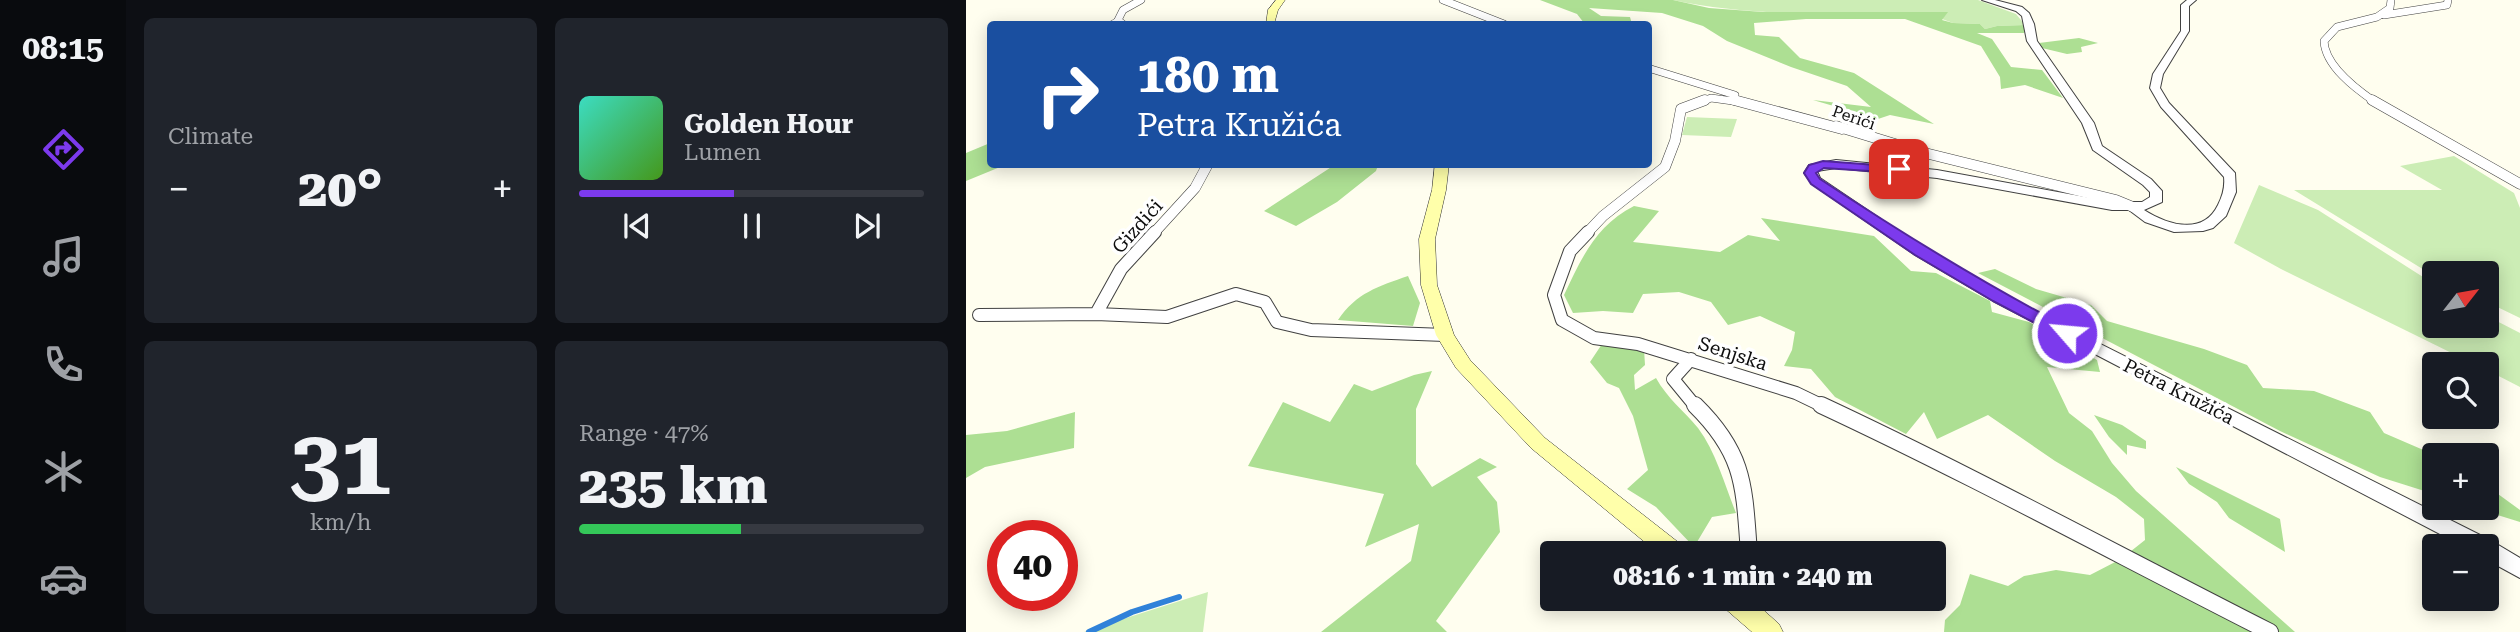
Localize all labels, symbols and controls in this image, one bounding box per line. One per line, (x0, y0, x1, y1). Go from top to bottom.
text: 08:15 (22, 29, 104, 67)
text: 180 m (1137, 47, 1279, 104)
icon: right (1022, 49, 1113, 140)
street label: Perići (1830, 101, 1878, 134)
text: Petra Kružića (1137, 106, 1342, 144)
text: Golden Hour (684, 109, 853, 139)
text: Climate (168, 123, 253, 150)
icon: directions (39, 125, 88, 174)
text: Lumen (684, 139, 761, 166)
pin (1869, 139, 1929, 199)
icon: arrive (1880, 150, 1918, 188)
text: 20° (298, 158, 383, 219)
text: − (168, 167, 189, 211)
text: + (492, 167, 513, 211)
street label: Gizdići (1107, 195, 1168, 258)
icon: previous (618, 207, 656, 245)
icon: pause (733, 207, 771, 245)
icon: next (848, 207, 886, 245)
icon: music (39, 232, 88, 281)
north arrow (2422, 261, 2499, 338)
map controls (2422, 261, 2499, 611)
position arrow (2030, 296, 2104, 370)
street label: Senjska (1695, 332, 1771, 376)
icon: phone (39, 340, 88, 389)
button: search (2422, 352, 2499, 429)
street label: Petra Kružića (2119, 354, 2239, 430)
text: 31 (290, 410, 391, 516)
text: Range · 47% (579, 420, 708, 447)
button: + (2422, 443, 2499, 520)
icon: climate (39, 447, 88, 496)
text: 235 km (579, 455, 767, 516)
text: km/h (310, 509, 371, 536)
speed limit sign: 40 (987, 520, 1078, 611)
button: − (2422, 534, 2499, 611)
icon: car (39, 554, 88, 603)
text: 08:16 · 1 min · 240 m (1613, 561, 1873, 591)

